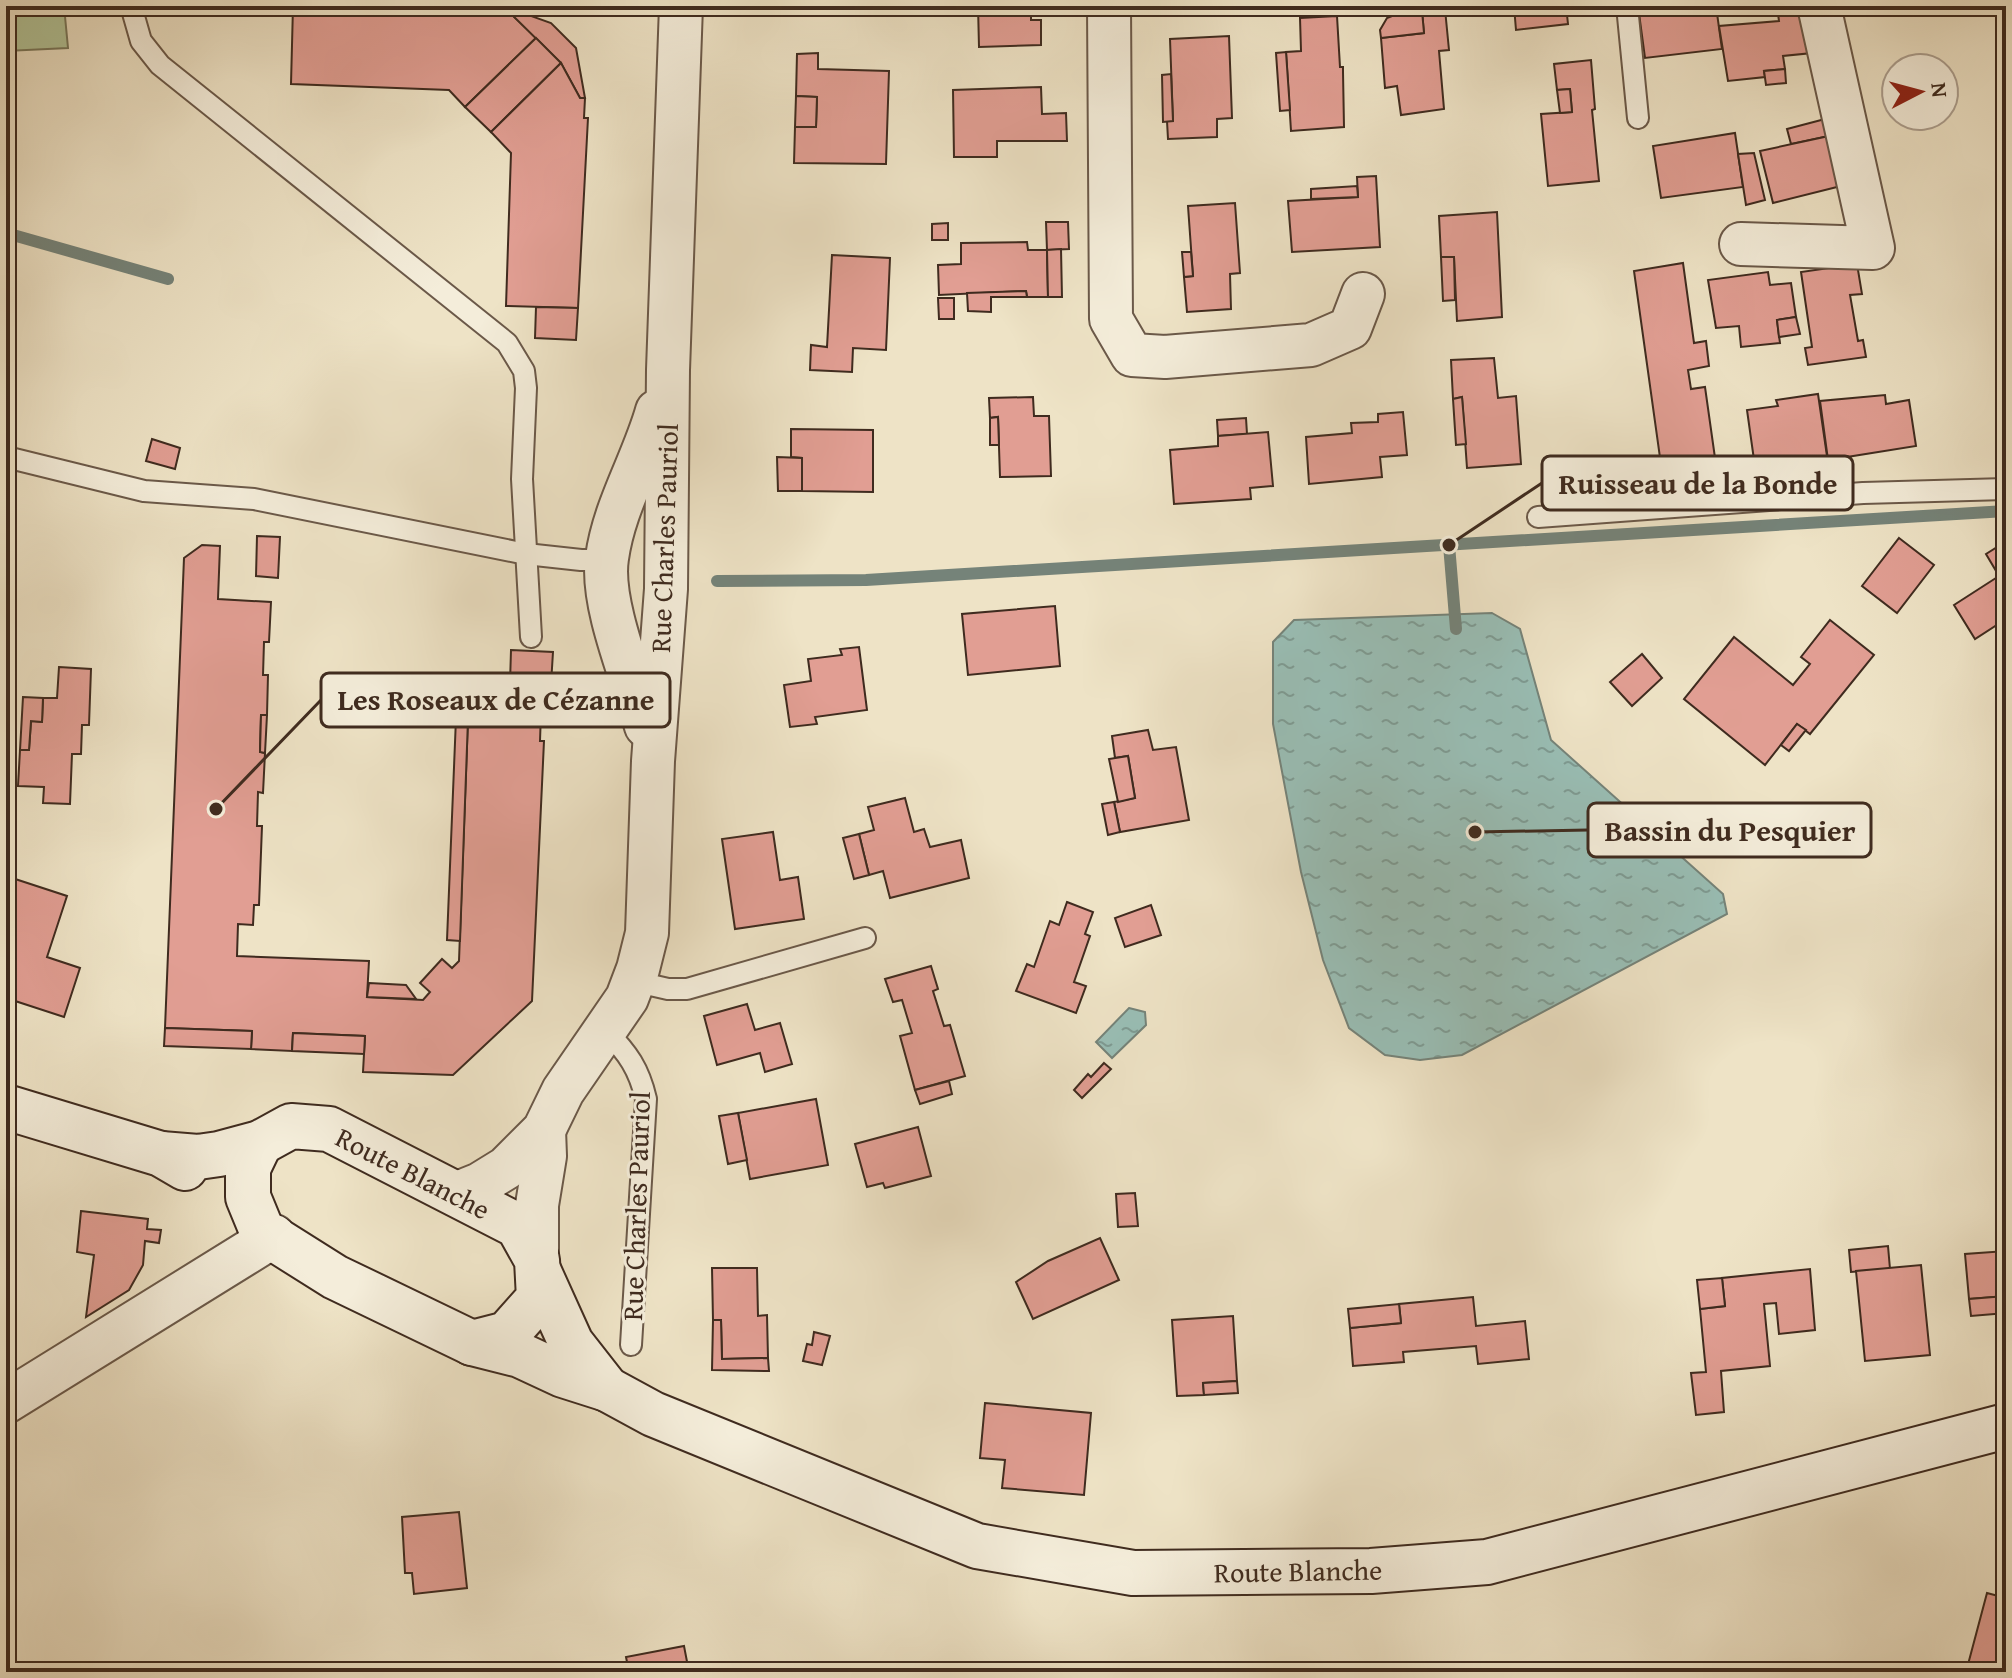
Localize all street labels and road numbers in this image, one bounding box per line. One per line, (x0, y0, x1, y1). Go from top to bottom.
street label: Rue Charles Pauriol (639, 422, 688, 653)
street label: Rue Charles Pauriol (611, 1090, 660, 1321)
street label: Route Blanche (329, 1116, 498, 1229)
street label: Route Blanche (1213, 1549, 1382, 1592)

